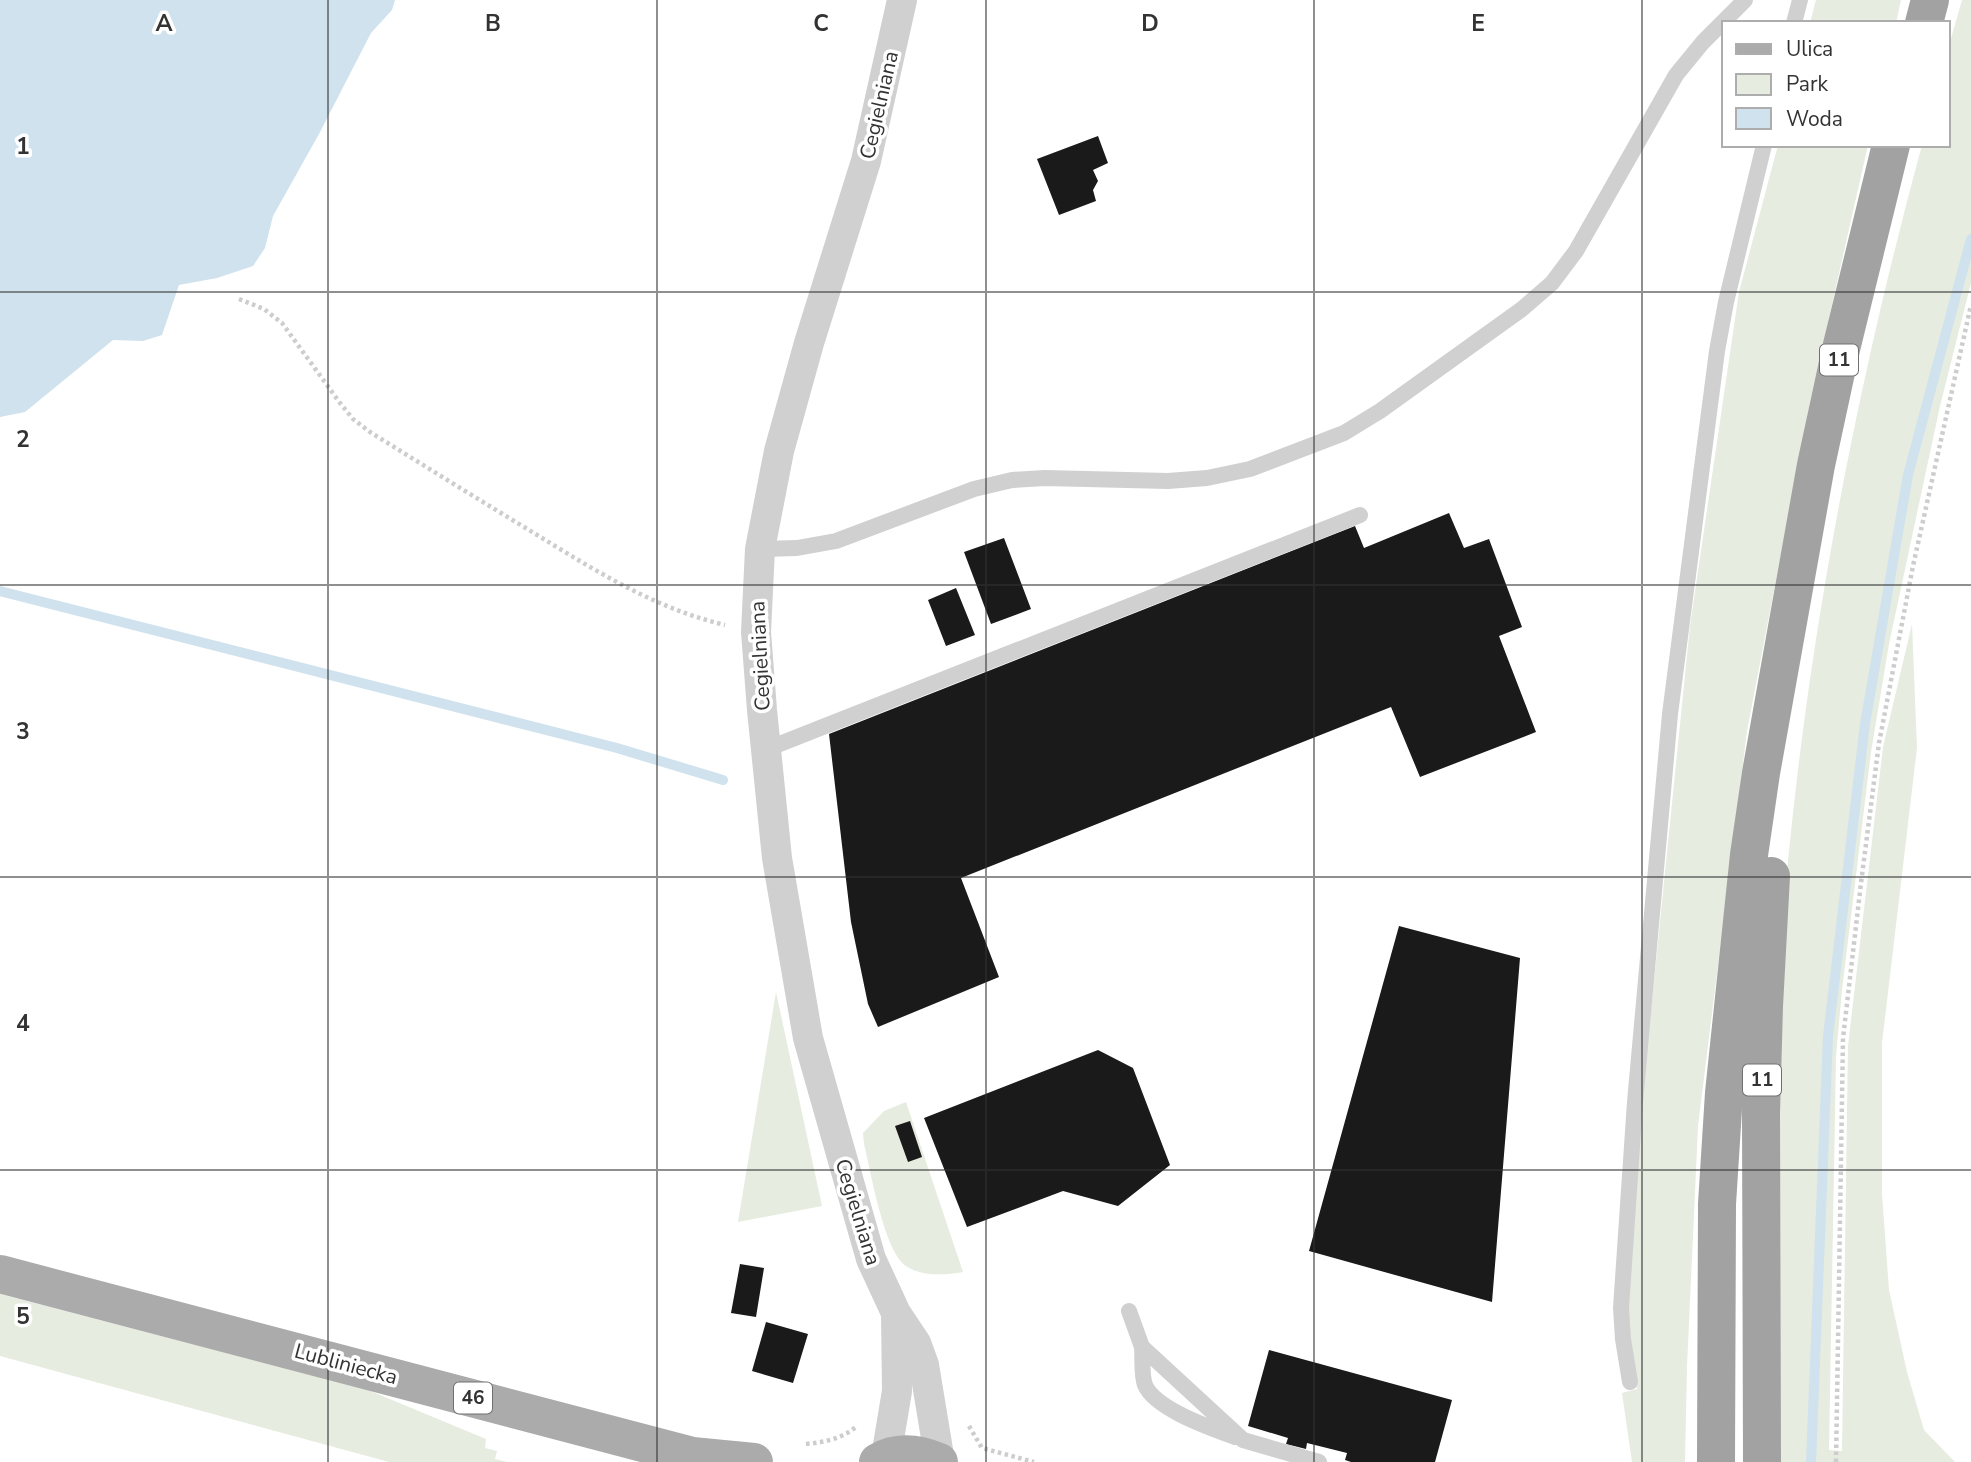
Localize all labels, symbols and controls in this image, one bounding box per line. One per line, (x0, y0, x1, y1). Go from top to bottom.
text: A (155, 8, 173, 39)
text: B (485, 8, 501, 39)
text: C (813, 8, 829, 39)
text: D (1141, 8, 1159, 39)
text: E (1471, 8, 1485, 39)
legend (1722, 21, 1950, 147)
text: Ulica (1786, 35, 1833, 63)
street label: Cegielniana (853, 48, 905, 162)
text: Park (1786, 70, 1828, 98)
text: Woda (1786, 105, 1843, 133)
text: 1 (16, 131, 30, 162)
road number: 11 (1820, 344, 1858, 376)
text: 2 (16, 424, 30, 455)
street label: Cegielniana (743, 600, 777, 712)
text: 3 (16, 716, 30, 747)
text: 4 (16, 1008, 30, 1039)
road number: 11 (1743, 1064, 1781, 1096)
street label: Cegielniana (829, 1155, 887, 1269)
text: 5 (16, 1301, 30, 1332)
street label: Lubliniecka (291, 1337, 401, 1391)
road number: 46 (454, 1382, 492, 1414)

